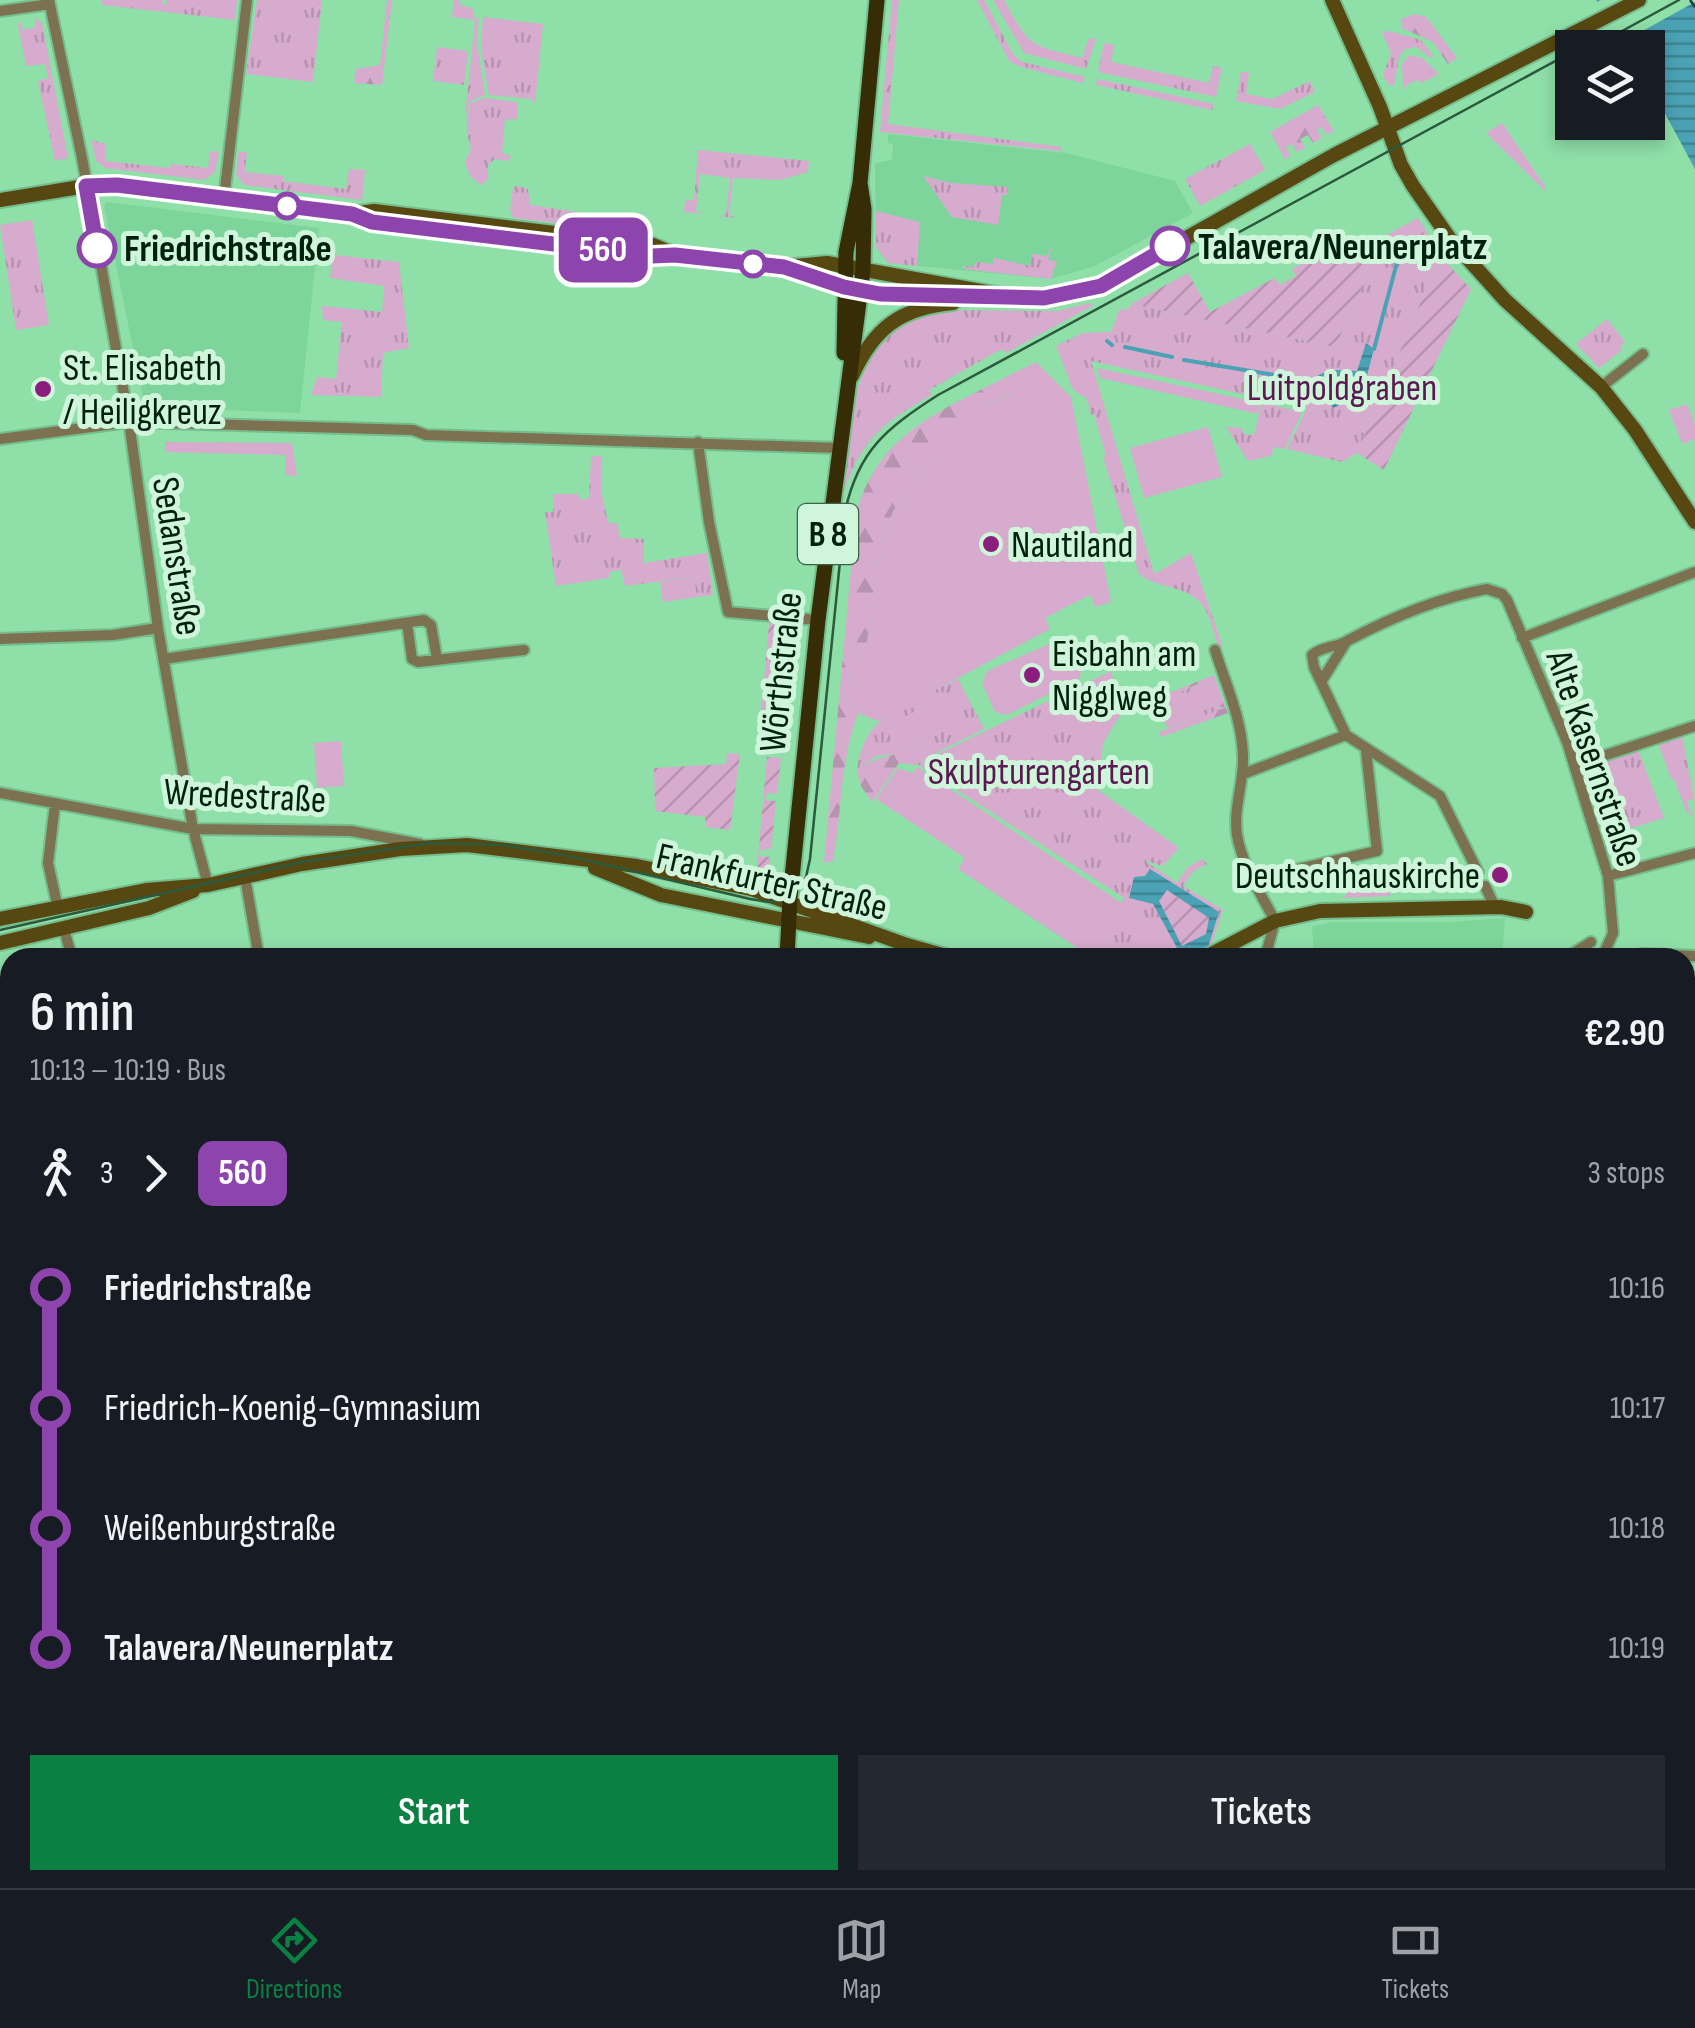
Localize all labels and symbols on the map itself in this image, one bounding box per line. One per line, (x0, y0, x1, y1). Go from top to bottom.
unlabelled marker (274, 193, 300, 219)
line badge: 560 (546, 218, 660, 282)
place label: Talavera/Neunerplatz (1198, 225, 1487, 270)
place label: Friedrichstraße (124, 227, 332, 272)
marker: Talavera/Neunerplatz (1151, 227, 1189, 265)
marker: Friedrichstraße (78, 229, 116, 267)
unlabelled marker (740, 251, 766, 277)
place label: St. Elisabeth / Heiligkreuz (63, 346, 222, 435)
park label: Luitpoldgraben (1247, 366, 1437, 411)
marker: St. Elisabeth / Heiligkreuz (32, 378, 54, 400)
street label: Sedanstraße (142, 474, 211, 639)
road number: B 8 (798, 504, 858, 564)
place label: Nautiland (1011, 523, 1133, 568)
marker: Nautiland (980, 533, 1002, 555)
street label: Wörthstraße (751, 590, 812, 754)
place label: Eisbahn am Nigglweg (1052, 632, 1196, 721)
street label: Alte Kasernstraße (1535, 644, 1652, 872)
marker: Eisbahn am Nigglweg (1021, 664, 1043, 686)
park label: Skulpturengarten (928, 750, 1150, 795)
street label: Wredestraße (163, 770, 327, 823)
street label: Frankfurter Straße (652, 834, 892, 931)
place label: Deutschhauskirche (1235, 854, 1480, 899)
marker: Deutschhauskirche (1489, 864, 1511, 886)

